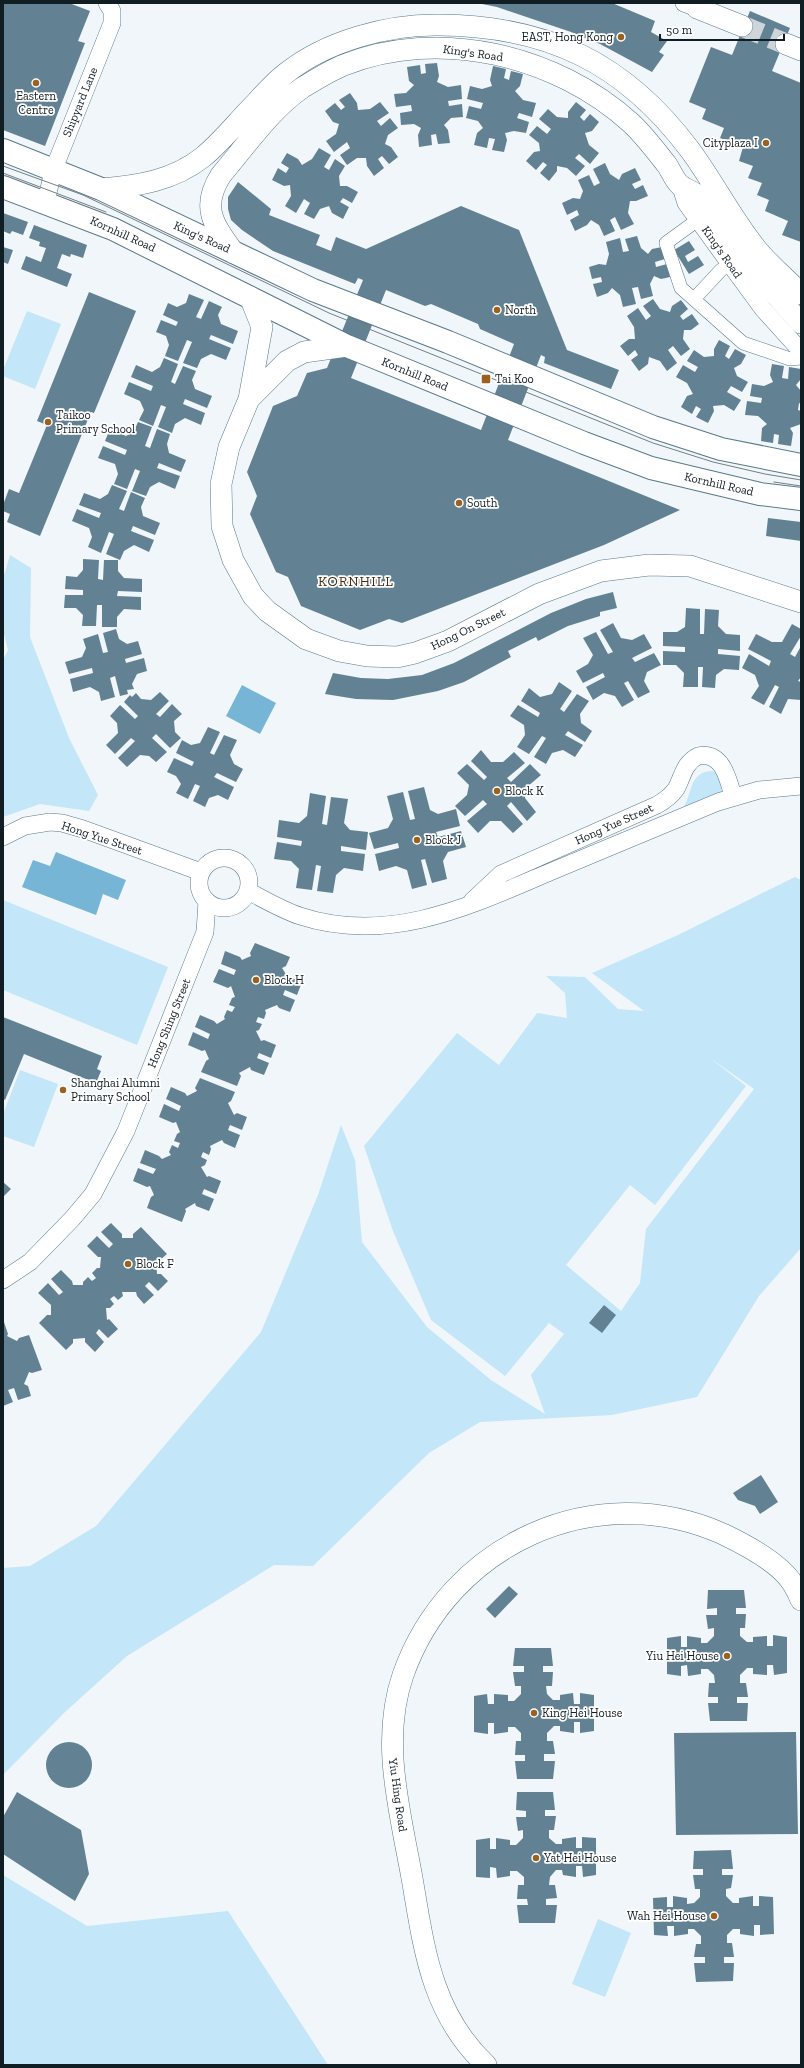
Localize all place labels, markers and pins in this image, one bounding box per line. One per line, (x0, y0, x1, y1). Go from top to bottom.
place label: EAST, Hong Kong (522, 30, 613, 44)
marker: EAST, Hong Kong (616, 32, 626, 42)
marker: Eastern Centre (31, 78, 41, 88)
place label: Eastern Centre (16, 89, 56, 117)
place label: Cityplaza I (703, 136, 758, 150)
marker: Cityplaza I (761, 138, 771, 148)
place label: North (505, 303, 536, 317)
marker: North (492, 305, 502, 315)
place label: Tai Koo (495, 372, 534, 386)
marker: Tai Koo (480, 373, 492, 385)
place label: Taikoo Primary School (56, 408, 135, 436)
marker: Taikoo Primary School (43, 417, 53, 427)
place label: South (467, 496, 498, 510)
marker: South (454, 498, 464, 508)
place label: Block K (505, 784, 544, 798)
marker: Block K (492, 786, 502, 796)
place label: Block J (425, 833, 462, 847)
marker: Block J (412, 835, 422, 845)
place label: Block H (264, 973, 304, 987)
marker: Block H (251, 975, 261, 985)
place label: Shanghai Alumni Primary School (71, 1076, 161, 1104)
marker: Shanghai Alumni Primary School (58, 1085, 68, 1095)
place label: Block F (136, 1257, 174, 1271)
marker: Block F (123, 1259, 133, 1269)
place label: Yiu Hei House (645, 1649, 719, 1663)
marker: Yiu Hei House (722, 1651, 732, 1661)
place label: King Hei House (542, 1706, 623, 1720)
marker: King Hei House (529, 1708, 539, 1718)
place label: Yat Hei House (543, 1851, 617, 1865)
marker: Yat Hei House (531, 1853, 541, 1863)
place label: Wah Hei House (627, 1909, 706, 1923)
marker: Wah Hei House (709, 1911, 719, 1921)

